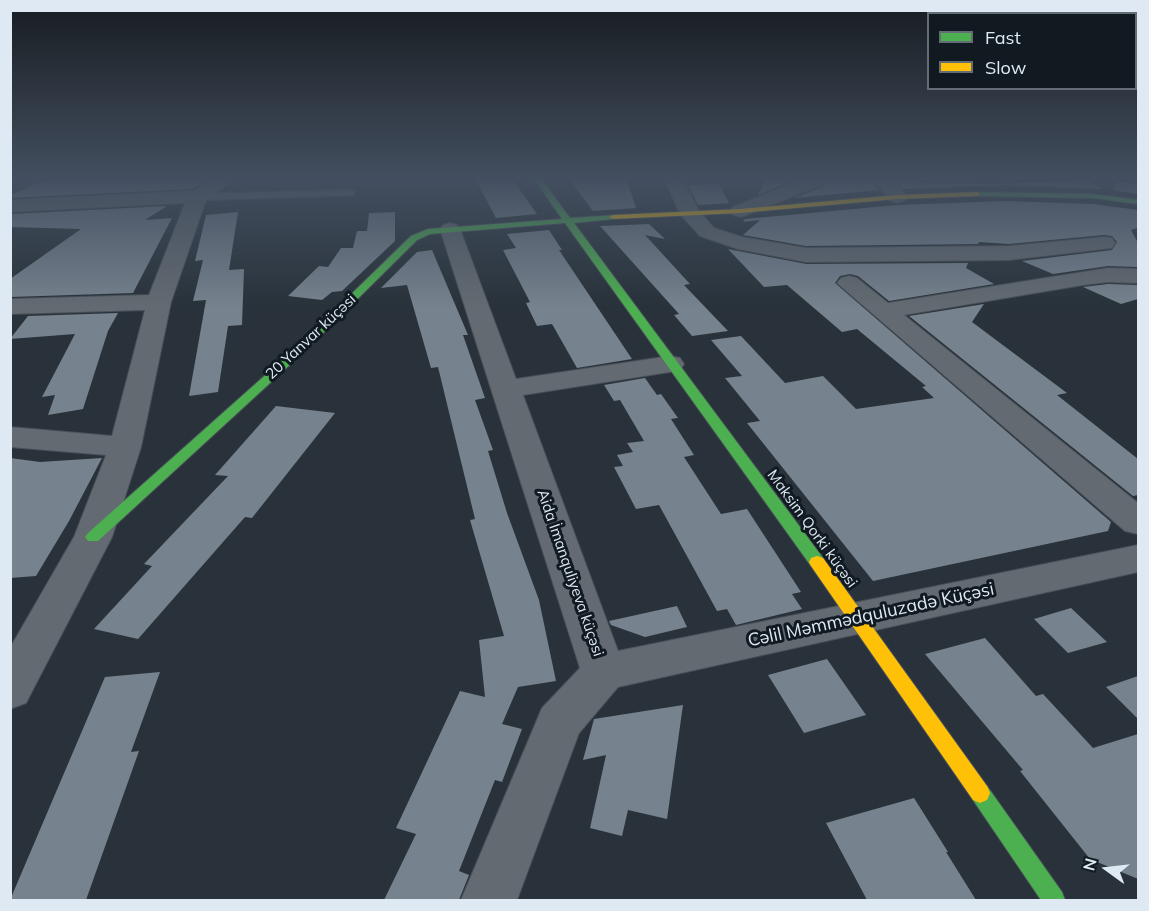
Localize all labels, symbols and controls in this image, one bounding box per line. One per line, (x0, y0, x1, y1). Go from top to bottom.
legend (927, 12, 1137, 90)
text: Fast (985, 26, 1021, 49)
text: Slow (985, 56, 1026, 79)
street label: 20 Yanvar küçəsi (262, 291, 360, 383)
street label: Maksim Qorki küçəsi (763, 467, 861, 591)
street label: Aida İmanquliyeva küçəsi (533, 487, 607, 659)
street label: Cəlil Məmmədquluzadə Küçəsi (746, 578, 996, 652)
north arrow (1077, 839, 1137, 899)
text: N (1078, 856, 1101, 873)

